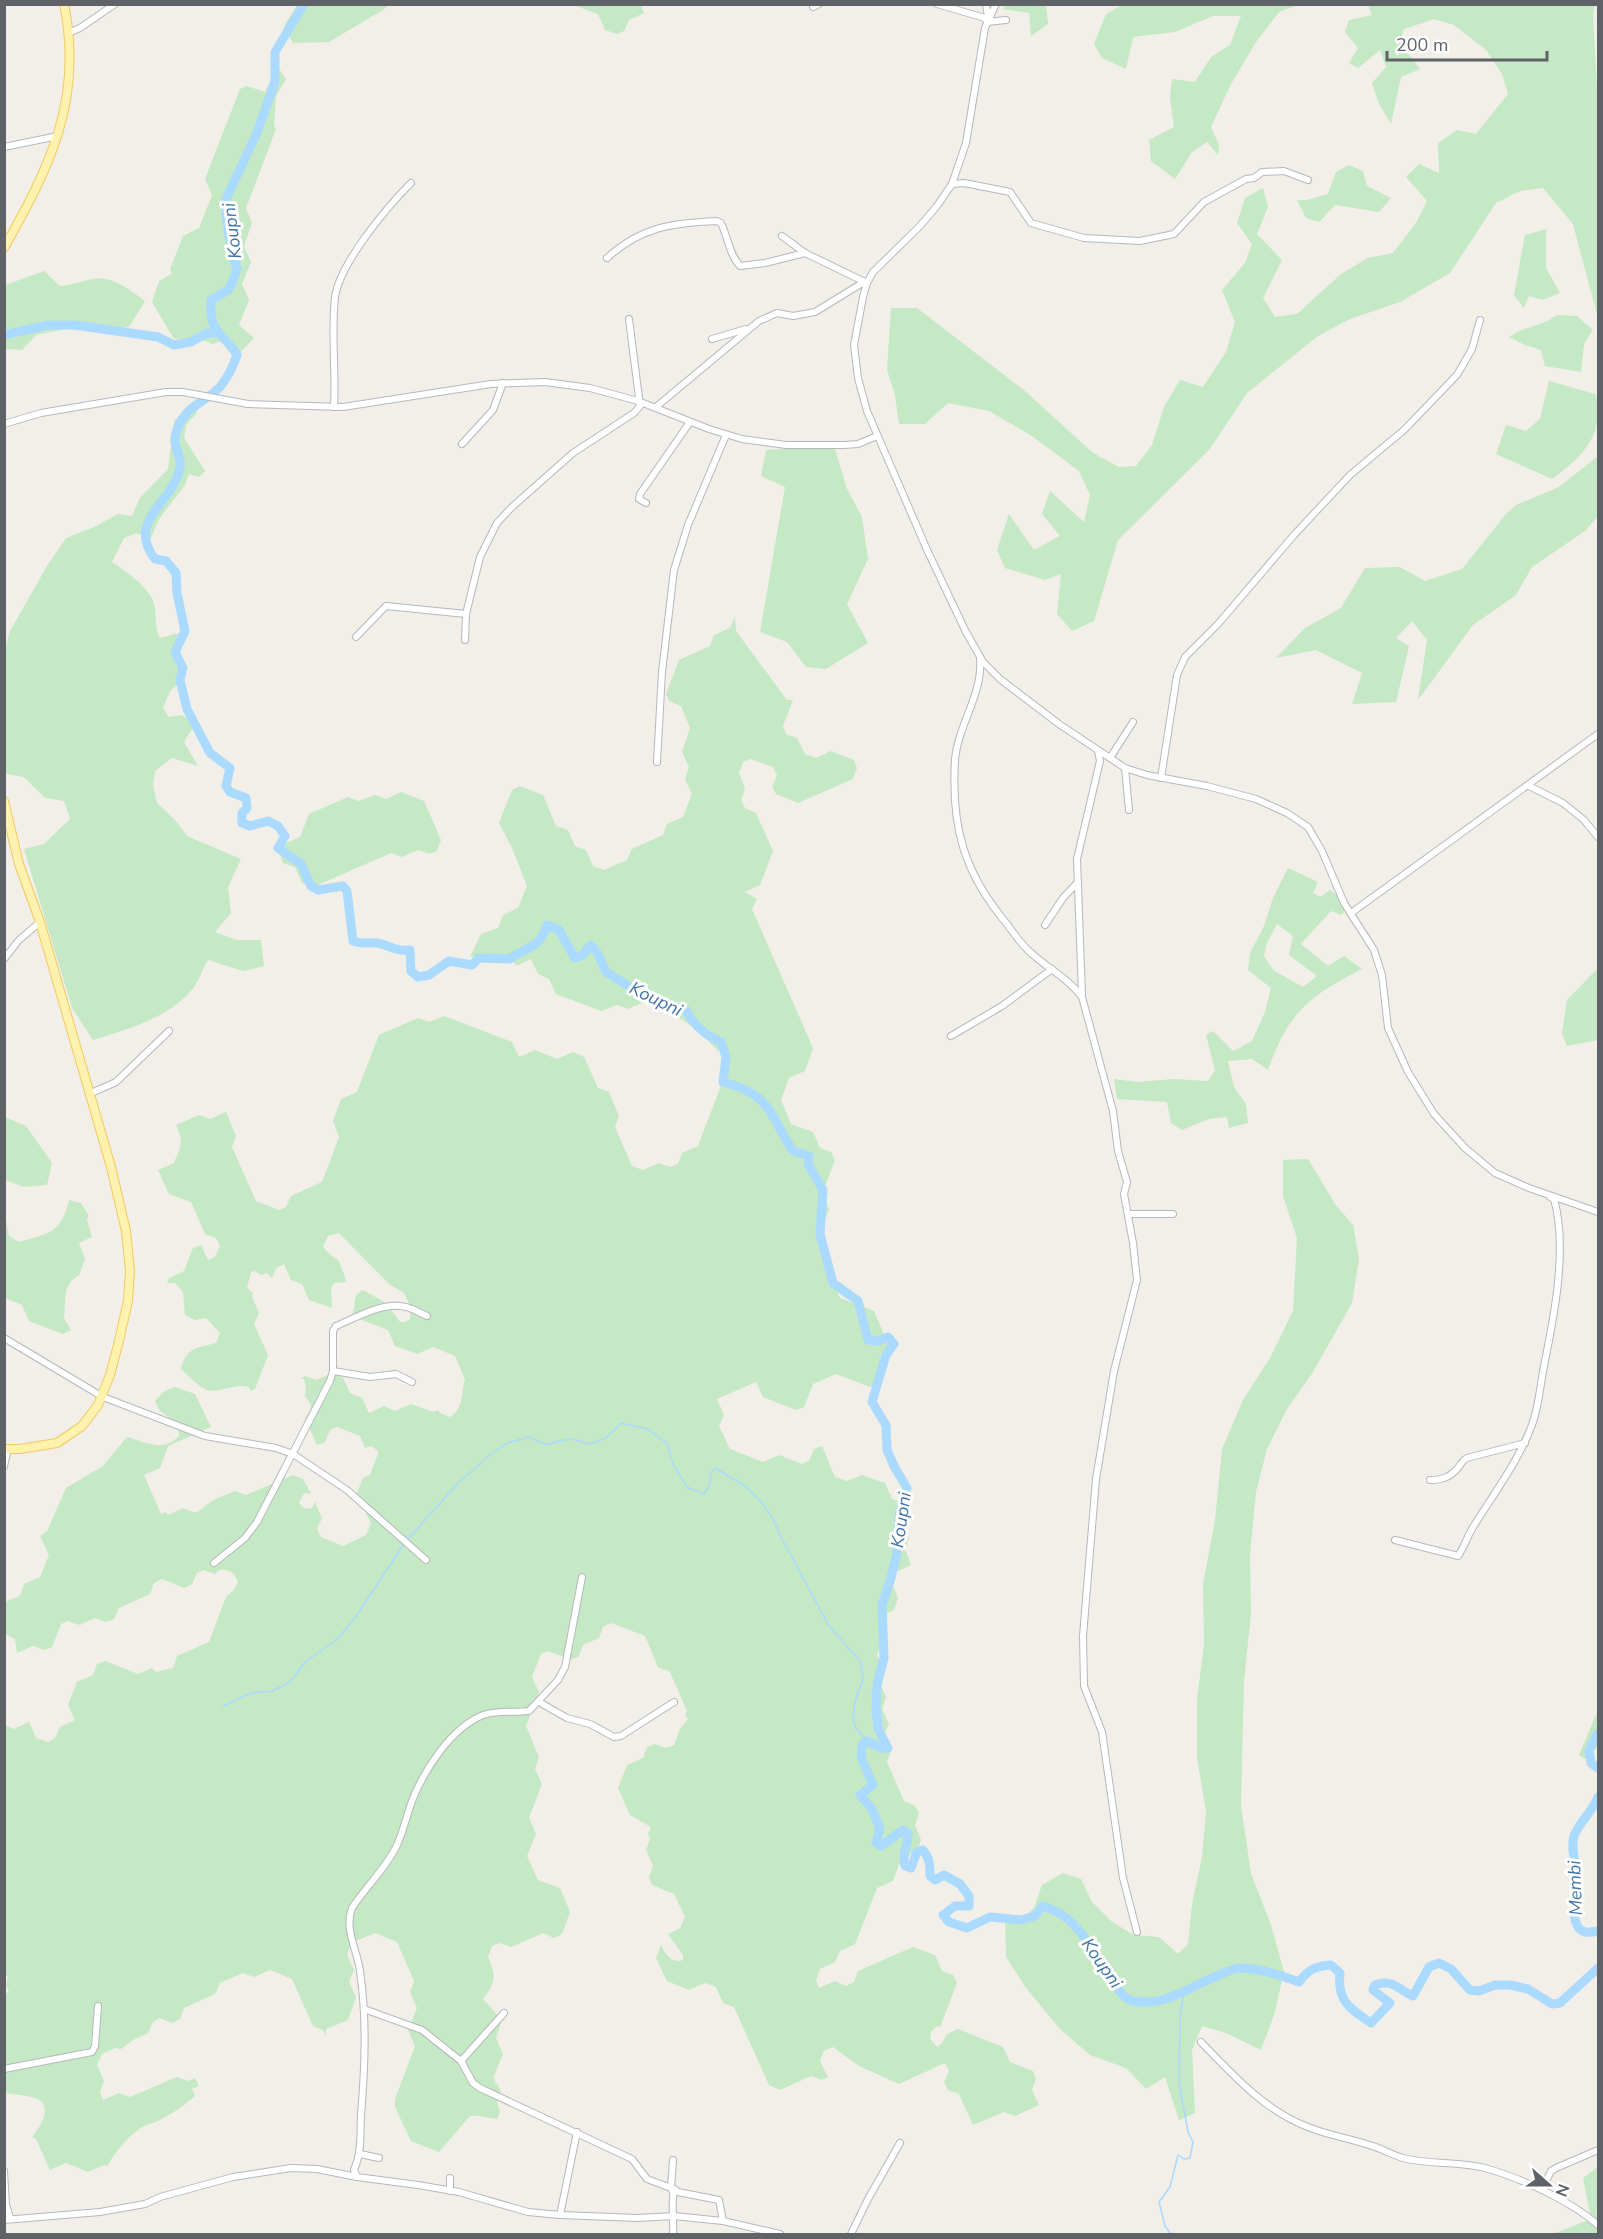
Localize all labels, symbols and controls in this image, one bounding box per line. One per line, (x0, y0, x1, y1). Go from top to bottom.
scale bar (1387, 24, 1548, 62)
text: 200 m (1396, 33, 1448, 57)
water label: Koupni (217, 201, 247, 260)
water label: Koupni (626, 976, 687, 1022)
water label: Koupni (885, 1490, 917, 1549)
water label: Membi (1562, 1859, 1588, 1916)
water label: Koupni (1076, 1933, 1128, 1994)
north arrow (1519, 2155, 1579, 2215)
text: N (1550, 2180, 1574, 2200)

